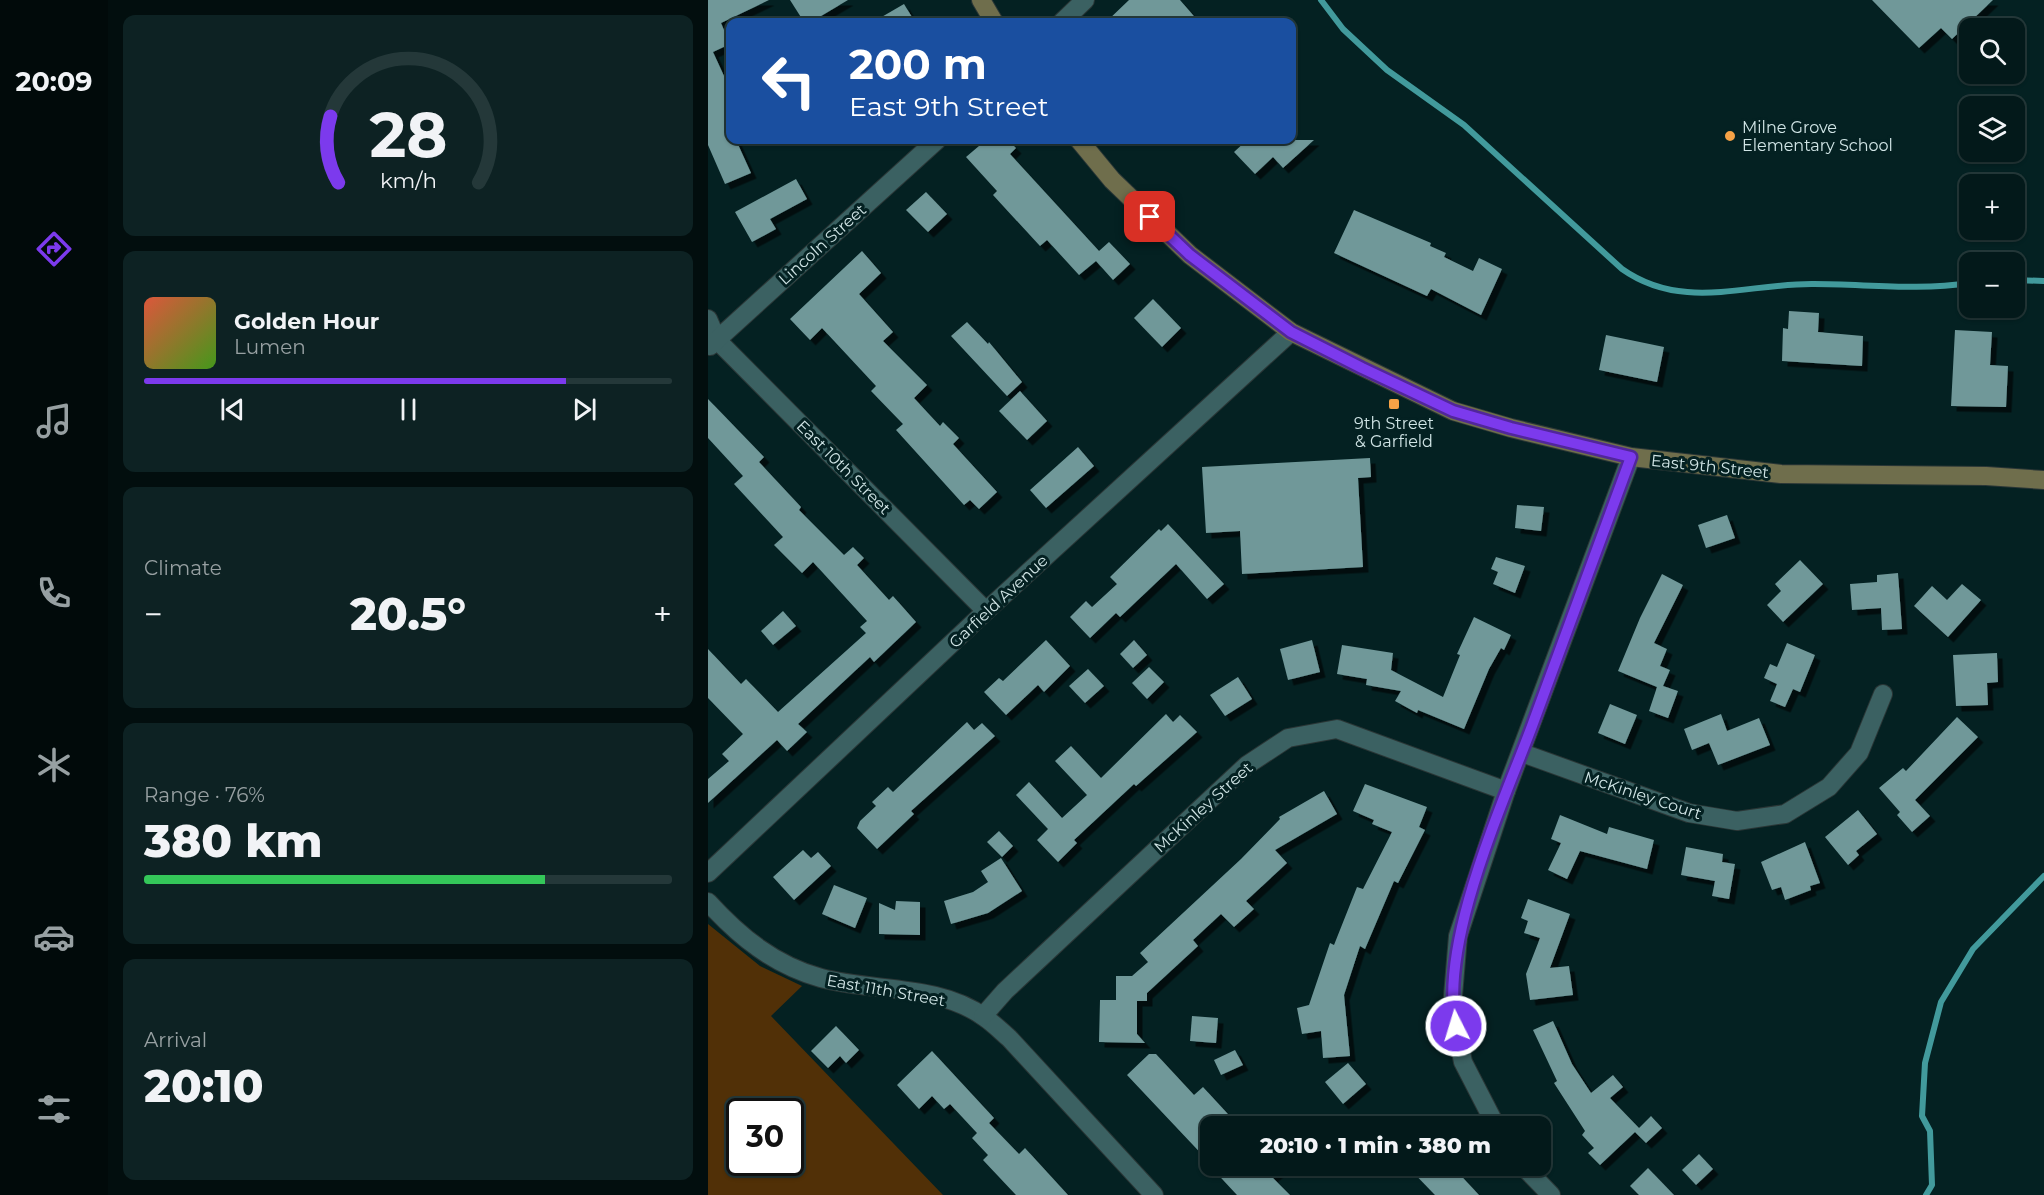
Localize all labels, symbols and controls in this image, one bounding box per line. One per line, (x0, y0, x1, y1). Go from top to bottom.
map controls (1959, 18, 2025, 318)
button: search (1959, 18, 2025, 84)
text: 200 m (849, 38, 987, 90)
icon: left (750, 42, 828, 120)
text: 20:09 (16, 65, 92, 98)
text: East 9th Street (849, 90, 1049, 123)
button: layers (1959, 96, 2025, 162)
text: 28 (369, 97, 447, 173)
place label: Milne Grove Elementary School (1742, 118, 1893, 155)
marker: Milne Grove Elementary School (1723, 129, 1737, 143)
text: km/h (379, 167, 437, 193)
button: + (1959, 174, 2025, 240)
pin (1124, 191, 1175, 242)
street label: Lincoln Street (775, 200, 870, 289)
icon: arrive (1133, 200, 1166, 233)
icon: directions (33, 228, 75, 270)
button: − (1959, 252, 2025, 318)
text: Golden Hour (234, 308, 379, 335)
text: Lumen (234, 335, 306, 359)
icon: previous (216, 393, 249, 426)
icon: pause (392, 393, 425, 426)
icon: next (568, 393, 601, 426)
marker: 9th Street & Garfield (1387, 397, 1401, 411)
icon: music (33, 400, 75, 442)
place label: 9th Street & Garfield (1354, 414, 1434, 451)
street label: East 10th Street (793, 416, 895, 519)
street label: East 9th Street (1650, 451, 1770, 482)
street label: Garfield Avenue (945, 551, 1051, 652)
text: Climate (144, 556, 222, 580)
icon: phone (33, 572, 75, 614)
text: 20.5° (350, 586, 466, 641)
text: − (144, 594, 163, 634)
text: + (653, 594, 672, 634)
icon: climate (33, 744, 75, 786)
street label: McKinley Street (1150, 758, 1257, 857)
street label: McKinley Court (1582, 768, 1704, 824)
text: Range · 76% (144, 783, 265, 807)
text: 380 km (144, 813, 323, 868)
icon: car (33, 916, 75, 958)
street label: East 11th Street (825, 971, 947, 1010)
position arrow (1424, 994, 1488, 1058)
text: Arrival (144, 1028, 207, 1052)
text: 20:10 (144, 1058, 264, 1113)
icon: filters (33, 1088, 75, 1130)
speed limit sign: 30 (726, 1098, 804, 1176)
text: 20:10 · 1 min · 380 m (1260, 1132, 1491, 1159)

